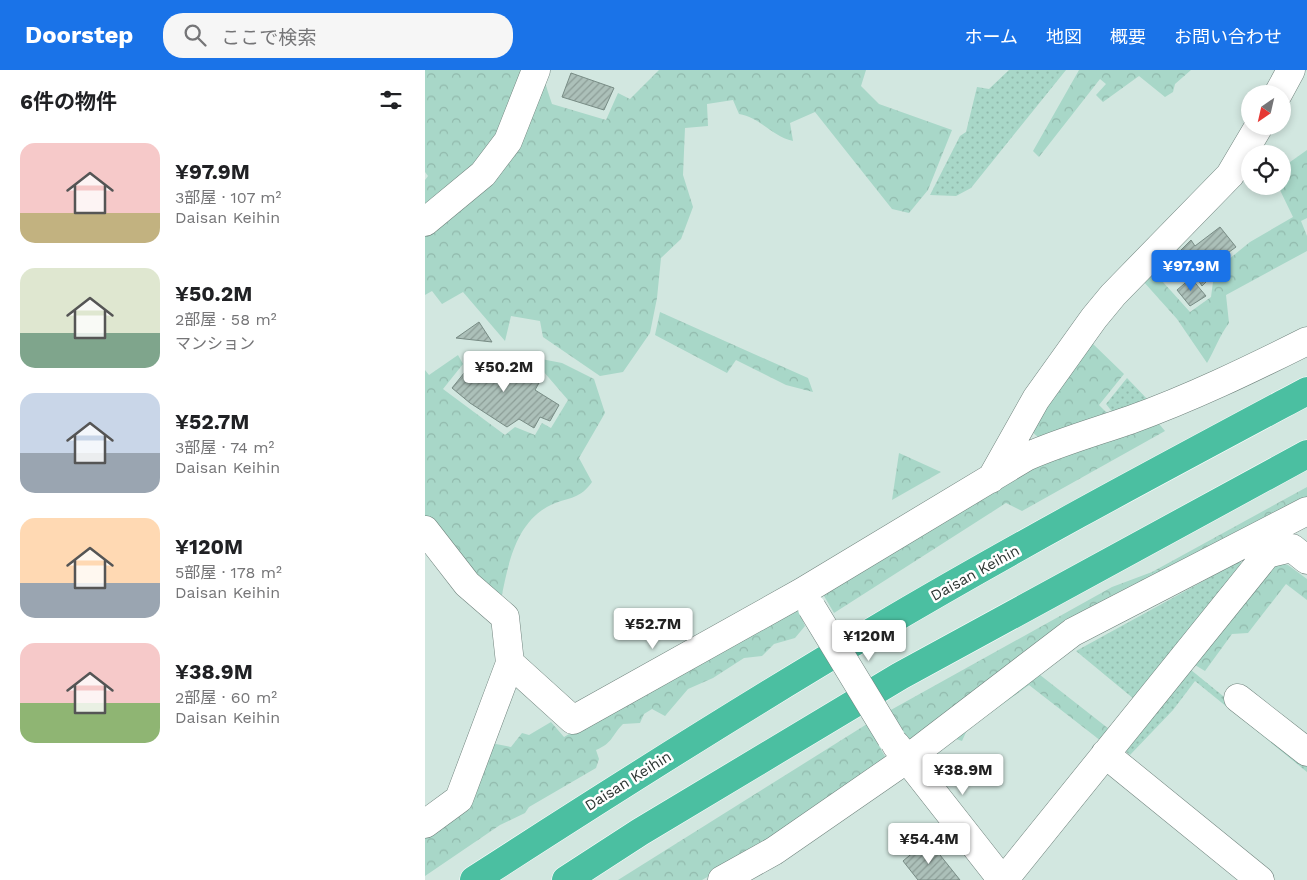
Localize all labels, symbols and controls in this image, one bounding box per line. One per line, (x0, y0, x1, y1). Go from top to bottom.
search box (163, 13, 513, 58)
text: Doorstep (25, 21, 133, 49)
icon: search (181, 21, 209, 49)
text: ここで検索 (221, 26, 316, 49)
text: ホーム (965, 26, 1018, 47)
text: 地図 (1046, 26, 1082, 47)
text: 概要 (1110, 26, 1146, 47)
text: お問い合わせ (1174, 26, 1282, 47)
north arrow (1241, 85, 1291, 135)
map controls (1241, 85, 1291, 195)
icon: filters (377, 86, 405, 114)
text: 6件の物件 (20, 89, 117, 114)
button: locate (1241, 145, 1291, 195)
text: ¥97.9M (175, 159, 250, 184)
icon: home (60, 163, 120, 223)
text: 3部屋 · 107 m² (175, 188, 281, 207)
text: Daisan Keihin (175, 208, 280, 227)
pin: ¥97.9M (1150, 250, 1232, 292)
text: ¥97.9M (1163, 256, 1219, 275)
text: ¥50.2M (175, 281, 252, 306)
icon: home (60, 288, 120, 348)
text: 2部屋 · 58 m² (175, 310, 277, 329)
text: マンション (175, 334, 255, 353)
pin: ¥50.2M (463, 350, 545, 393)
text: ¥50.2M (475, 357, 533, 376)
text: ¥52.7M (175, 409, 249, 434)
icon: home (60, 413, 120, 473)
text: 3部屋 · 74 m² (175, 438, 274, 457)
text: Daisan Keihin (175, 458, 280, 477)
text: ¥120M (175, 534, 243, 559)
icon: home (60, 538, 120, 598)
street label: Daisan Keihin (928, 541, 1022, 605)
text: 5部屋 · 178 m² (175, 563, 282, 582)
text: Daisan Keihin (175, 583, 280, 602)
pin: ¥52.7M (612, 608, 694, 650)
text: ¥52.7M (625, 614, 681, 633)
pin: ¥120M (834, 620, 904, 662)
text: ¥120M (843, 626, 895, 645)
text: ¥38.9M (175, 659, 253, 684)
icon: home (60, 663, 120, 723)
text: 2部屋 · 60 m² (175, 688, 277, 707)
text: Daisan Keihin (175, 708, 280, 727)
street label: Daisan Keihin (581, 747, 675, 815)
pin: ¥38.9M (922, 754, 1004, 796)
text: ¥38.9M (933, 760, 993, 779)
pin: ¥54.4M (888, 822, 970, 865)
text: ¥54.4M (899, 829, 959, 848)

